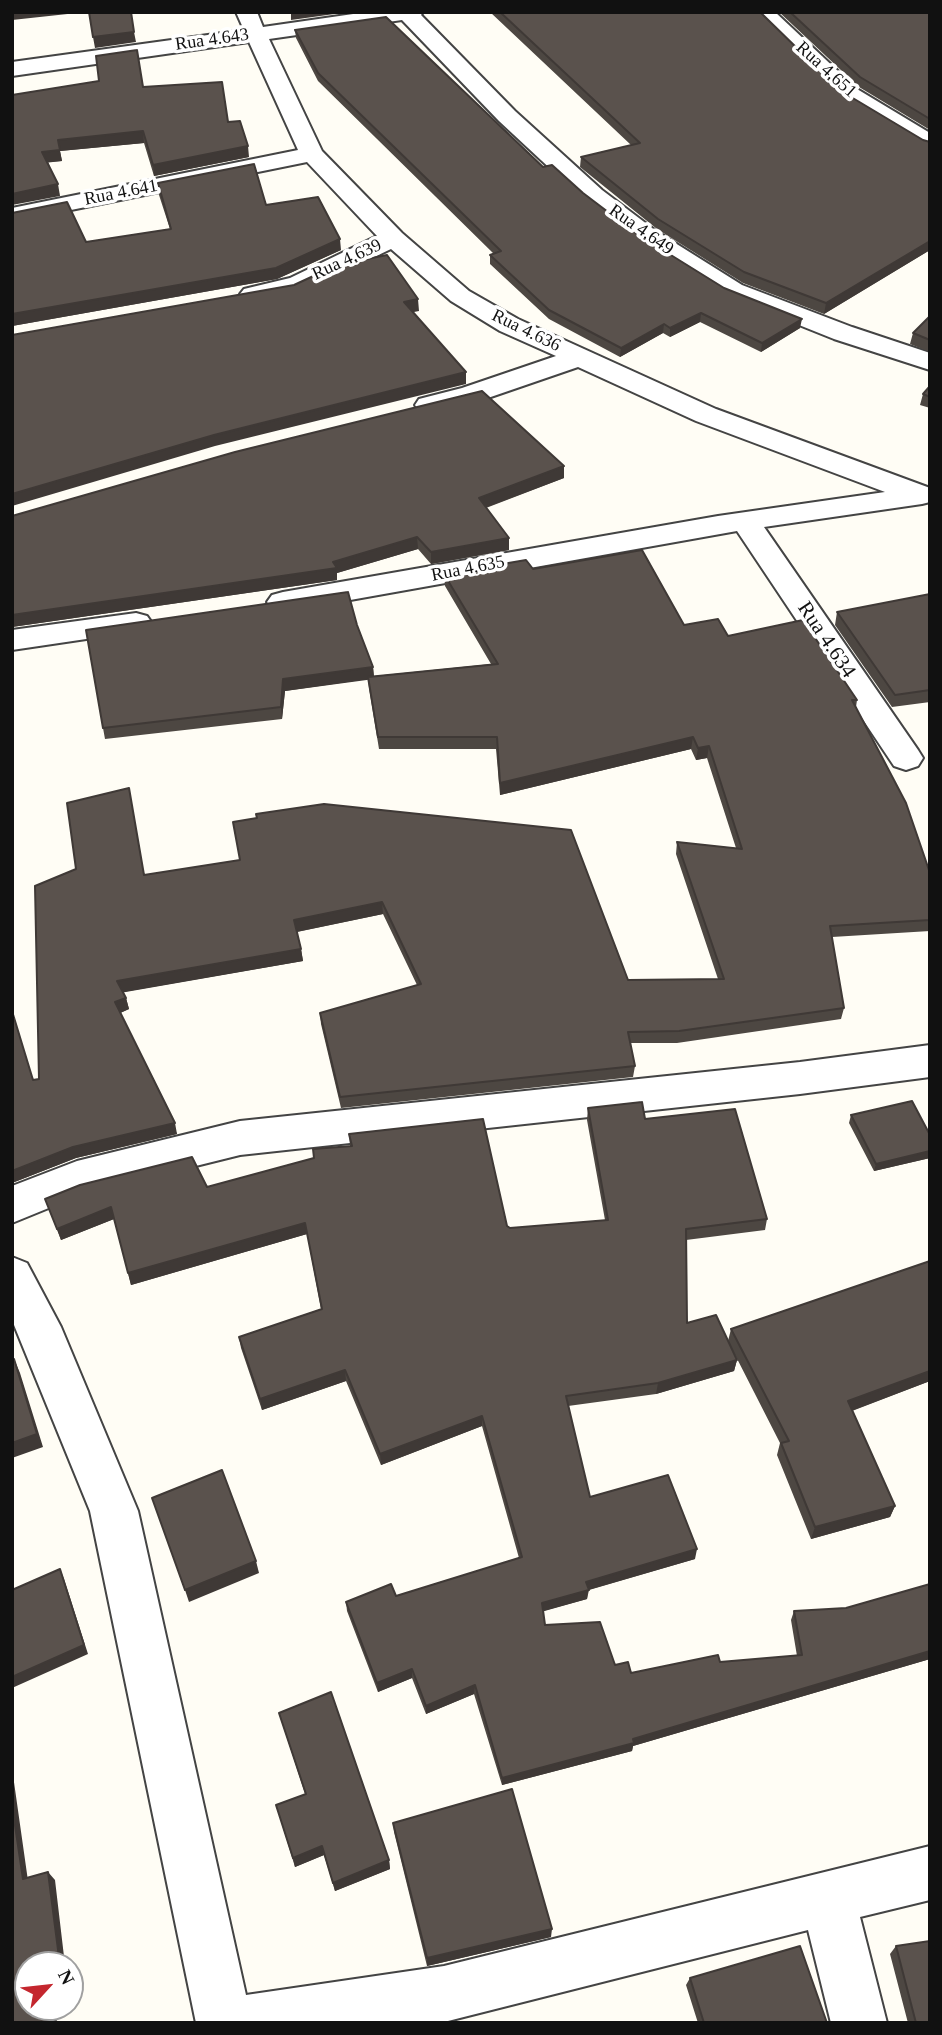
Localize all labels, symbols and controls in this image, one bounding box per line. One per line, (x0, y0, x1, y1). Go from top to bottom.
street label: Rua 4.643 (174, 24, 250, 56)
street label: Rua 4.651 (791, 37, 861, 103)
street label: Rua 4.641 (83, 175, 159, 211)
street label: Rua 4.649 (604, 200, 678, 260)
street label: Rua 4.639 (309, 235, 385, 285)
street label: Rua 4.636 (488, 305, 564, 357)
street label: Rua 4.635 (430, 551, 506, 587)
street label: Rua 4.634 (791, 597, 861, 683)
north arrow (14, 1951, 84, 2021)
text: N (54, 1966, 79, 1988)

